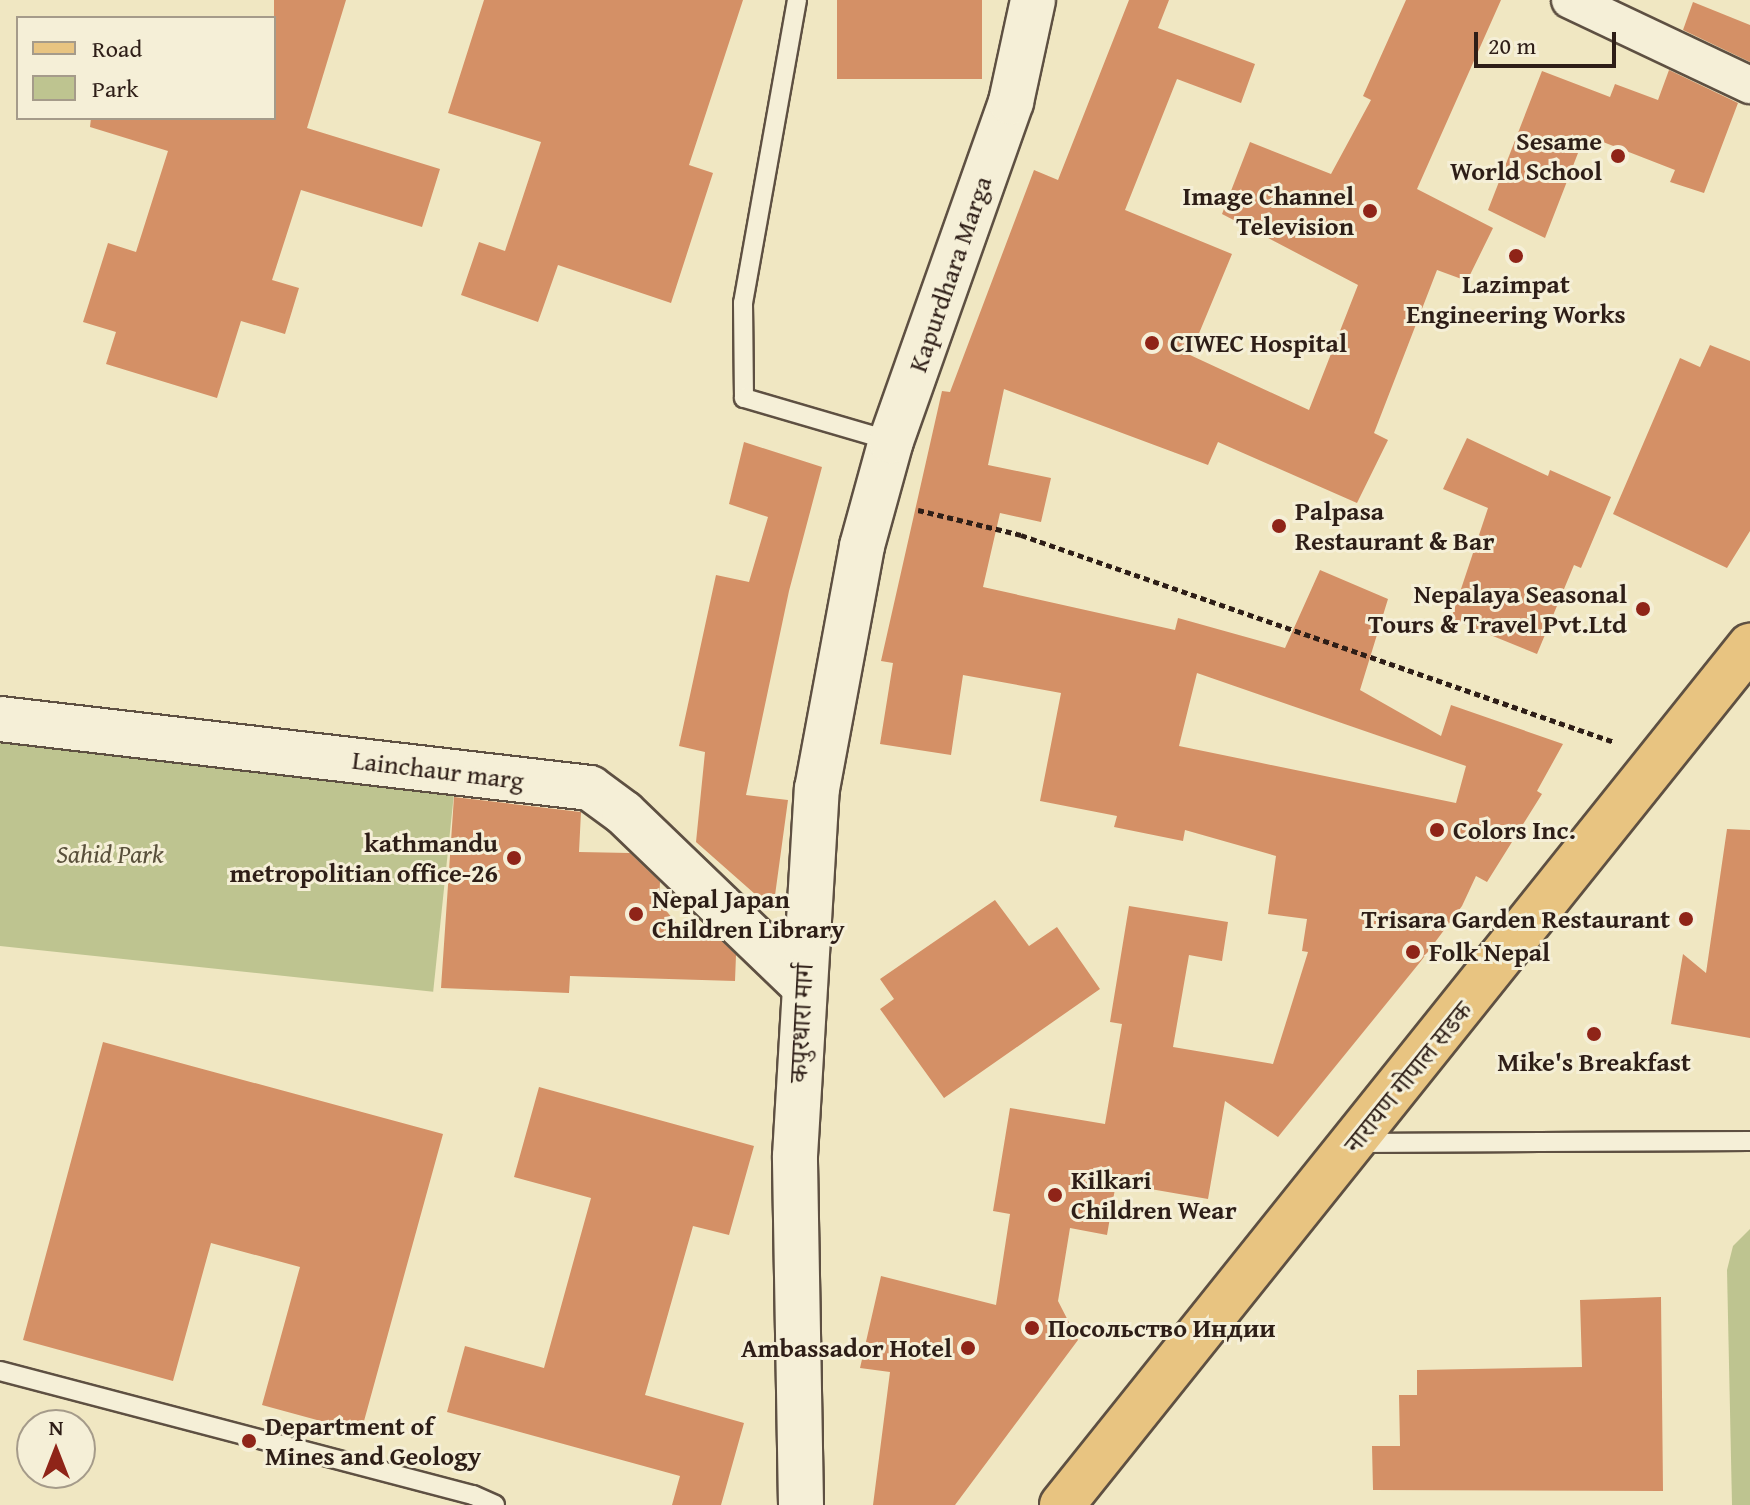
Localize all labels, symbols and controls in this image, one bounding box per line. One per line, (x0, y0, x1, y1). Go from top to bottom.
legend (16, 16, 276, 120)
scale bar (1478, 16, 1620, 66)
text: 20 m (1488, 28, 1536, 63)
text: Road (92, 31, 142, 66)
text: Park (92, 71, 138, 106)
place label: Sesame World School (1450, 125, 1602, 186)
marker: Sesame World School (1609, 147, 1627, 165)
street label: Kapurdhara Marga (902, 172, 998, 376)
place label: Image Channel Television (1182, 180, 1354, 242)
marker: Image Channel Television (1361, 202, 1379, 220)
marker: Lazimpat Engineering Works (1507, 247, 1525, 265)
place label: Lazimpat Engineering Works (1406, 268, 1626, 330)
place label: CIWEC Hospital (1170, 327, 1347, 359)
marker: CIWEC Hospital (1141, 332, 1163, 354)
place label: Palpasa Restaurant & Bar (1295, 495, 1494, 556)
marker: Palpasa Restaurant & Bar (1270, 517, 1288, 535)
place label: Nepalaya Seasonal Tours & Travel Pvt.Ltd (1368, 578, 1627, 640)
marker: Nepalaya Seasonal Tours & Travel Pvt.Ltd (1634, 600, 1652, 618)
street label: Lainchaur marg (350, 744, 526, 796)
place label: Colors Inc. (1453, 814, 1576, 846)
marker: Colors Inc. (1428, 821, 1446, 839)
place label: kathmandu metropolitian office-26 (229, 827, 498, 888)
park label: Sahid Park (56, 838, 164, 870)
marker: kathmandu metropolitian office-26 (505, 849, 523, 867)
place label: Nepal Japan Children Library (652, 883, 845, 944)
place label: Trisara Garden Restaurant (1361, 903, 1670, 935)
marker: Nepal Japan Children Library (627, 905, 645, 923)
marker: Trisara Garden Restaurant (1677, 910, 1695, 928)
place label: Folk Nepal (1429, 936, 1550, 968)
marker: Folk Nepal (1404, 943, 1422, 961)
street label: कपुरधारा मार्ग (782, 963, 820, 1083)
street label: नारायण गोपाल सडक (1337, 995, 1479, 1159)
marker: Mike's Breakfast (1585, 1025, 1603, 1043)
place label: Mike's Breakfast (1497, 1046, 1691, 1078)
place label: Kilkari Children Wear (1071, 1164, 1237, 1226)
marker: Kilkari Children Wear (1046, 1186, 1064, 1204)
place label: Посольство Индии (1048, 1312, 1276, 1344)
marker: Посольство Индии (1023, 1319, 1041, 1337)
place label: Ambassador Hotel (741, 1332, 952, 1364)
marker: Ambassador Hotel (959, 1339, 977, 1357)
north arrow (16, 1409, 96, 1489)
place label: Department of Mines and Geology (265, 1410, 481, 1472)
text: N (49, 1411, 63, 1443)
marker: Department of Mines and Geology (240, 1432, 258, 1450)

